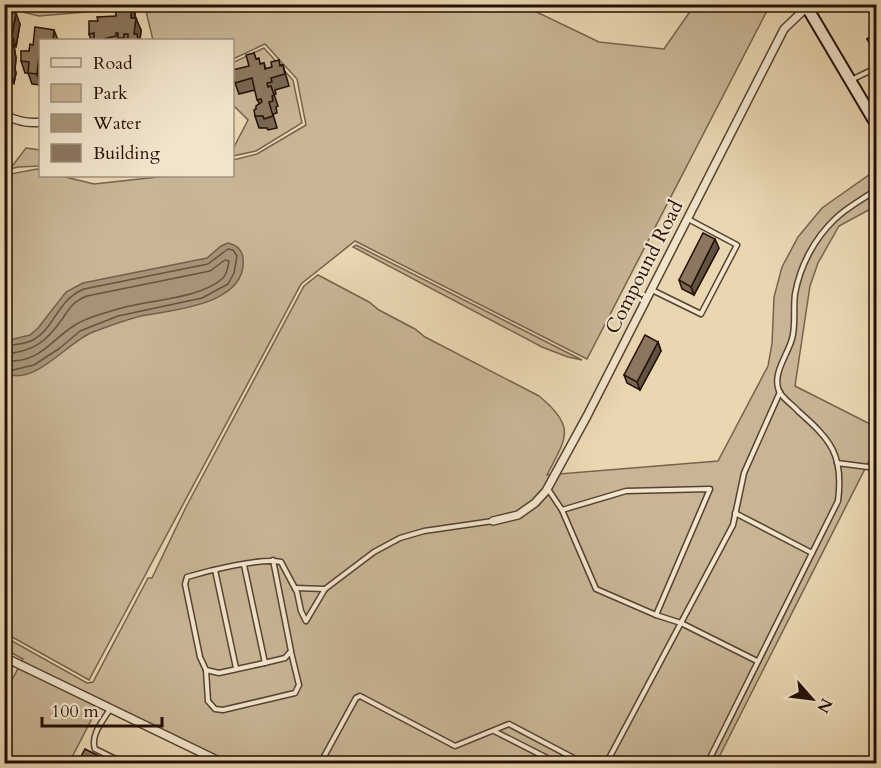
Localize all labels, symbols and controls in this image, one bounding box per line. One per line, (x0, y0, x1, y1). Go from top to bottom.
legend (39, 39, 234, 177)
text: Road (93, 51, 133, 76)
text: Park (93, 81, 128, 106)
text: Water (92, 111, 142, 136)
text: Building (93, 141, 161, 166)
street label: Compound Road (599, 195, 690, 339)
north arrow (782, 669, 842, 729)
scale bar (42, 690, 162, 728)
text: N (811, 694, 837, 717)
text: 100 m (51, 699, 99, 724)

